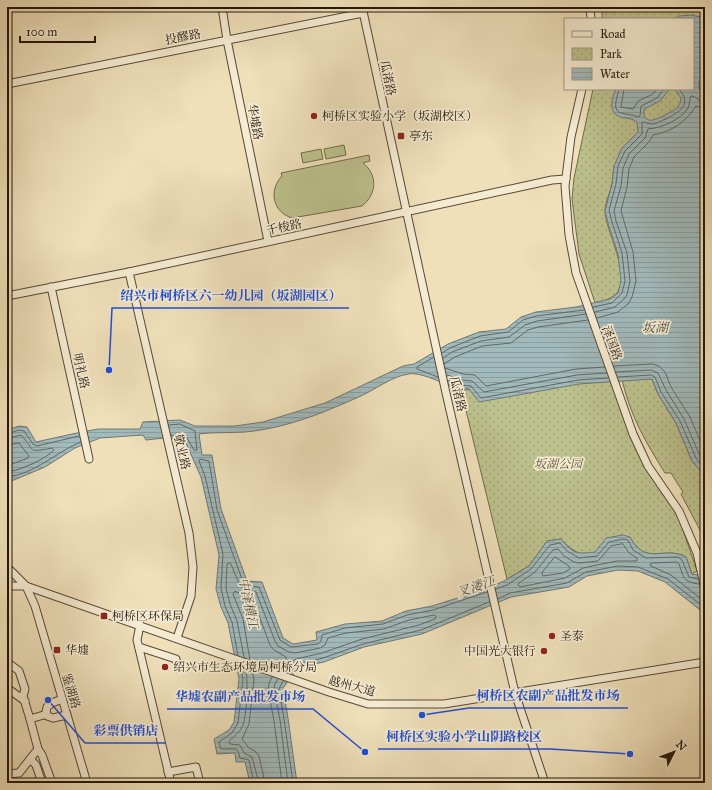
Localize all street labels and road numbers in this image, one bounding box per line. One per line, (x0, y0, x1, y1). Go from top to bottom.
street label: 投醪路 (164, 27, 202, 47)
street label: 瓜渚路 (377, 59, 399, 97)
street label: 华墟路 (245, 103, 265, 141)
street label: 千梭路 (265, 216, 303, 238)
street label: 泽国路 (599, 324, 625, 362)
street label: 明礼路 (70, 352, 92, 390)
street label: 瓜渚路 (447, 375, 469, 413)
street label: 敬业路 (171, 433, 193, 471)
street label: 鉴湖路 (59, 672, 83, 710)
street label: 越州大道 (327, 673, 377, 699)

